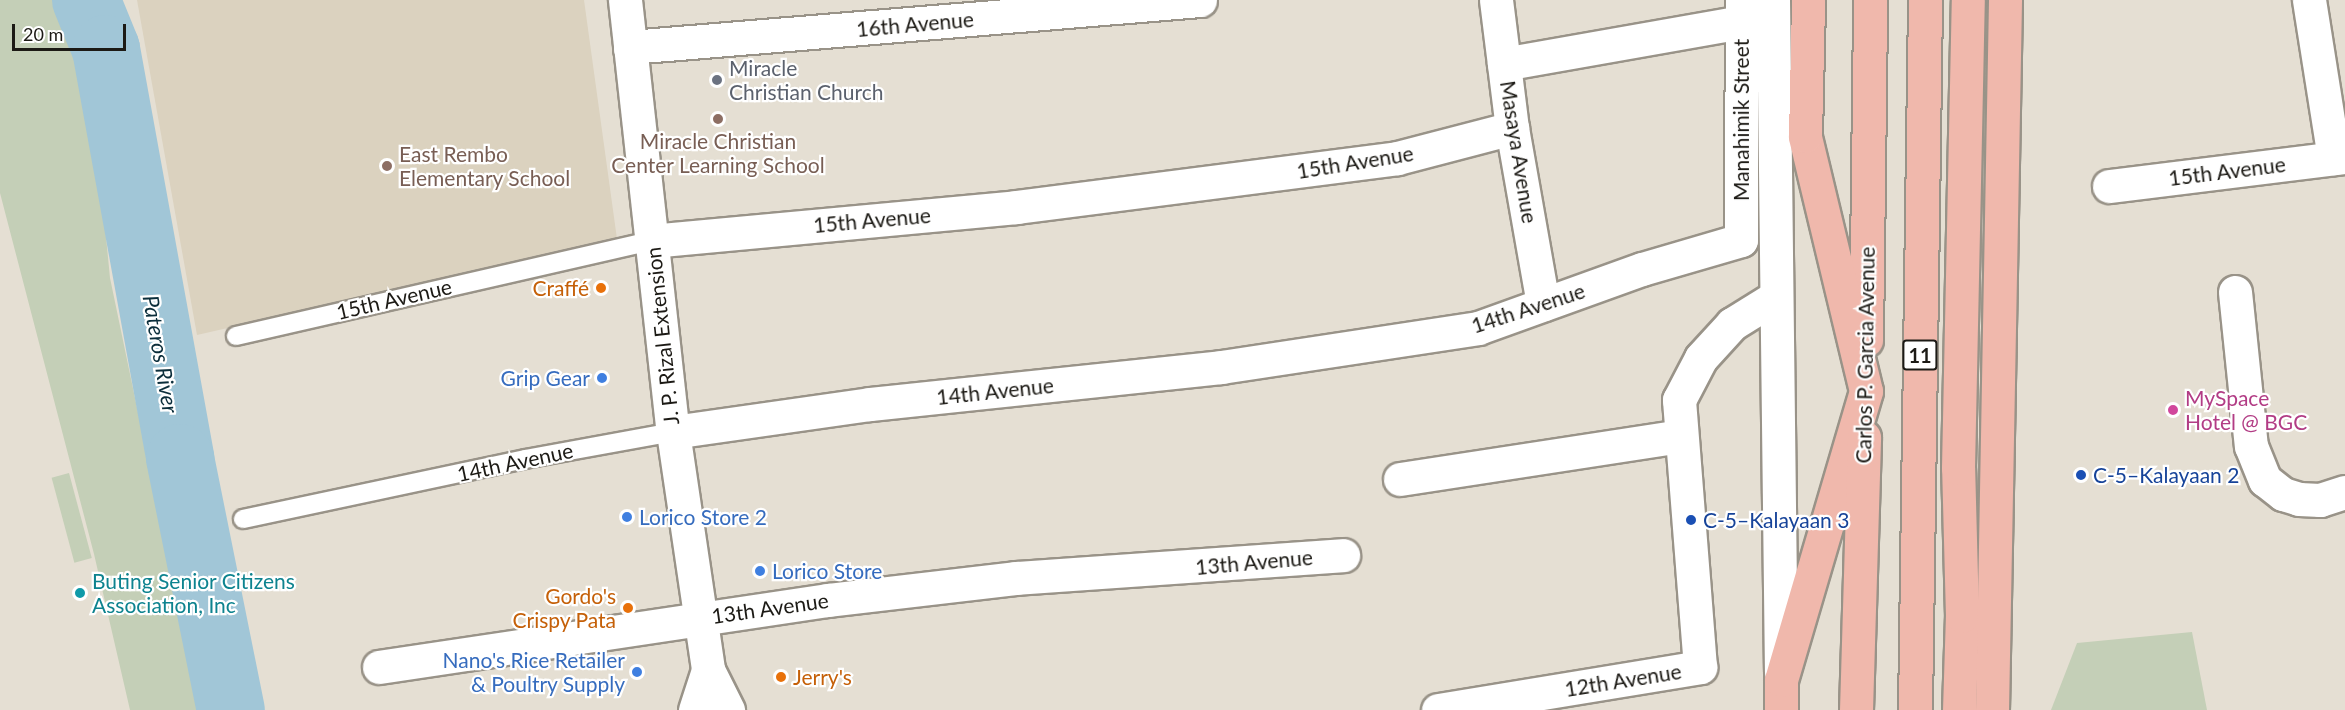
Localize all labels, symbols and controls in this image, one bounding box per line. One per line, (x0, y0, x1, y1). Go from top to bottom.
street label: 16th Avenue (855, 6, 975, 42)
scale bar (15, 12, 129, 50)
text: 20 m (23, 23, 63, 45)
street label: Manahimik Street (1728, 39, 1754, 201)
place label: Miracle Christian Church (729, 55, 883, 105)
marker: Miracle Christian Church (710, 73, 724, 87)
street label: Masaya Avenue (1495, 78, 1543, 226)
marker: Miracle Christian Center Learning School (711, 112, 725, 126)
place label: Miracle Christian Center Learning School (611, 128, 825, 178)
street label: 15th Avenue (1295, 140, 1415, 184)
place label: East Rembo Elementary School (399, 141, 571, 191)
street label: 15th Avenue (2167, 151, 2287, 191)
marker: East Rembo Elementary School (380, 159, 394, 173)
street label: 15th Avenue (812, 202, 932, 238)
street label: J. P. Rizal Extension (640, 246, 684, 426)
street label: Carlos P. Garcia Avenue (1851, 246, 1879, 464)
street label: 15th Avenue (333, 273, 455, 325)
place label: Craffé (533, 275, 589, 301)
street label: 14th Avenue (1468, 278, 1588, 338)
marker: Craffé (594, 281, 608, 295)
water label: Pateros River (138, 293, 184, 415)
road number: 11 (1902, 338, 1938, 372)
place label: Grip Gear (501, 365, 590, 391)
marker: Grip Gear (595, 371, 609, 385)
street label: 14th Avenue (935, 372, 1055, 410)
place label: MySpace Hotel @ BGC (2185, 385, 2307, 435)
marker: MySpace Hotel @ BGC (2166, 403, 2180, 417)
street label: 14th Avenue (454, 437, 576, 487)
place label: C-5–Kalayaan 2 (2093, 462, 2239, 488)
marker: C-5–Kalayaan 2 (2074, 468, 2088, 482)
place label: Lorico Store 2 (639, 504, 767, 530)
place label: C-5–Kalayaan 3 (1703, 507, 1849, 533)
marker: Lorico Store 2 (620, 510, 634, 524)
marker: C-5–Kalayaan 3 (1684, 513, 1698, 527)
street label: 13th Avenue (1194, 544, 1314, 580)
place label: Lorico Store (772, 558, 882, 584)
marker: Lorico Store (753, 564, 767, 578)
place label: Buting Senior Citizens Association, Inc (92, 568, 295, 618)
place label: Gordo's Crispy Pata (512, 583, 616, 633)
marker: Buting Senior Citizens Association, Inc (73, 586, 87, 600)
street label: 13th Avenue (710, 587, 830, 629)
marker: Gordo's Crispy Pata (621, 601, 635, 615)
place label: Nano's Rice Retailer & Poultry Supply (443, 647, 625, 697)
street label: 12th Avenue (1563, 658, 1683, 702)
place label: Jerry's (793, 664, 852, 690)
marker: Nano's Rice Retailer & Poultry Supply (630, 665, 644, 679)
marker: Jerry's (774, 670, 788, 684)

